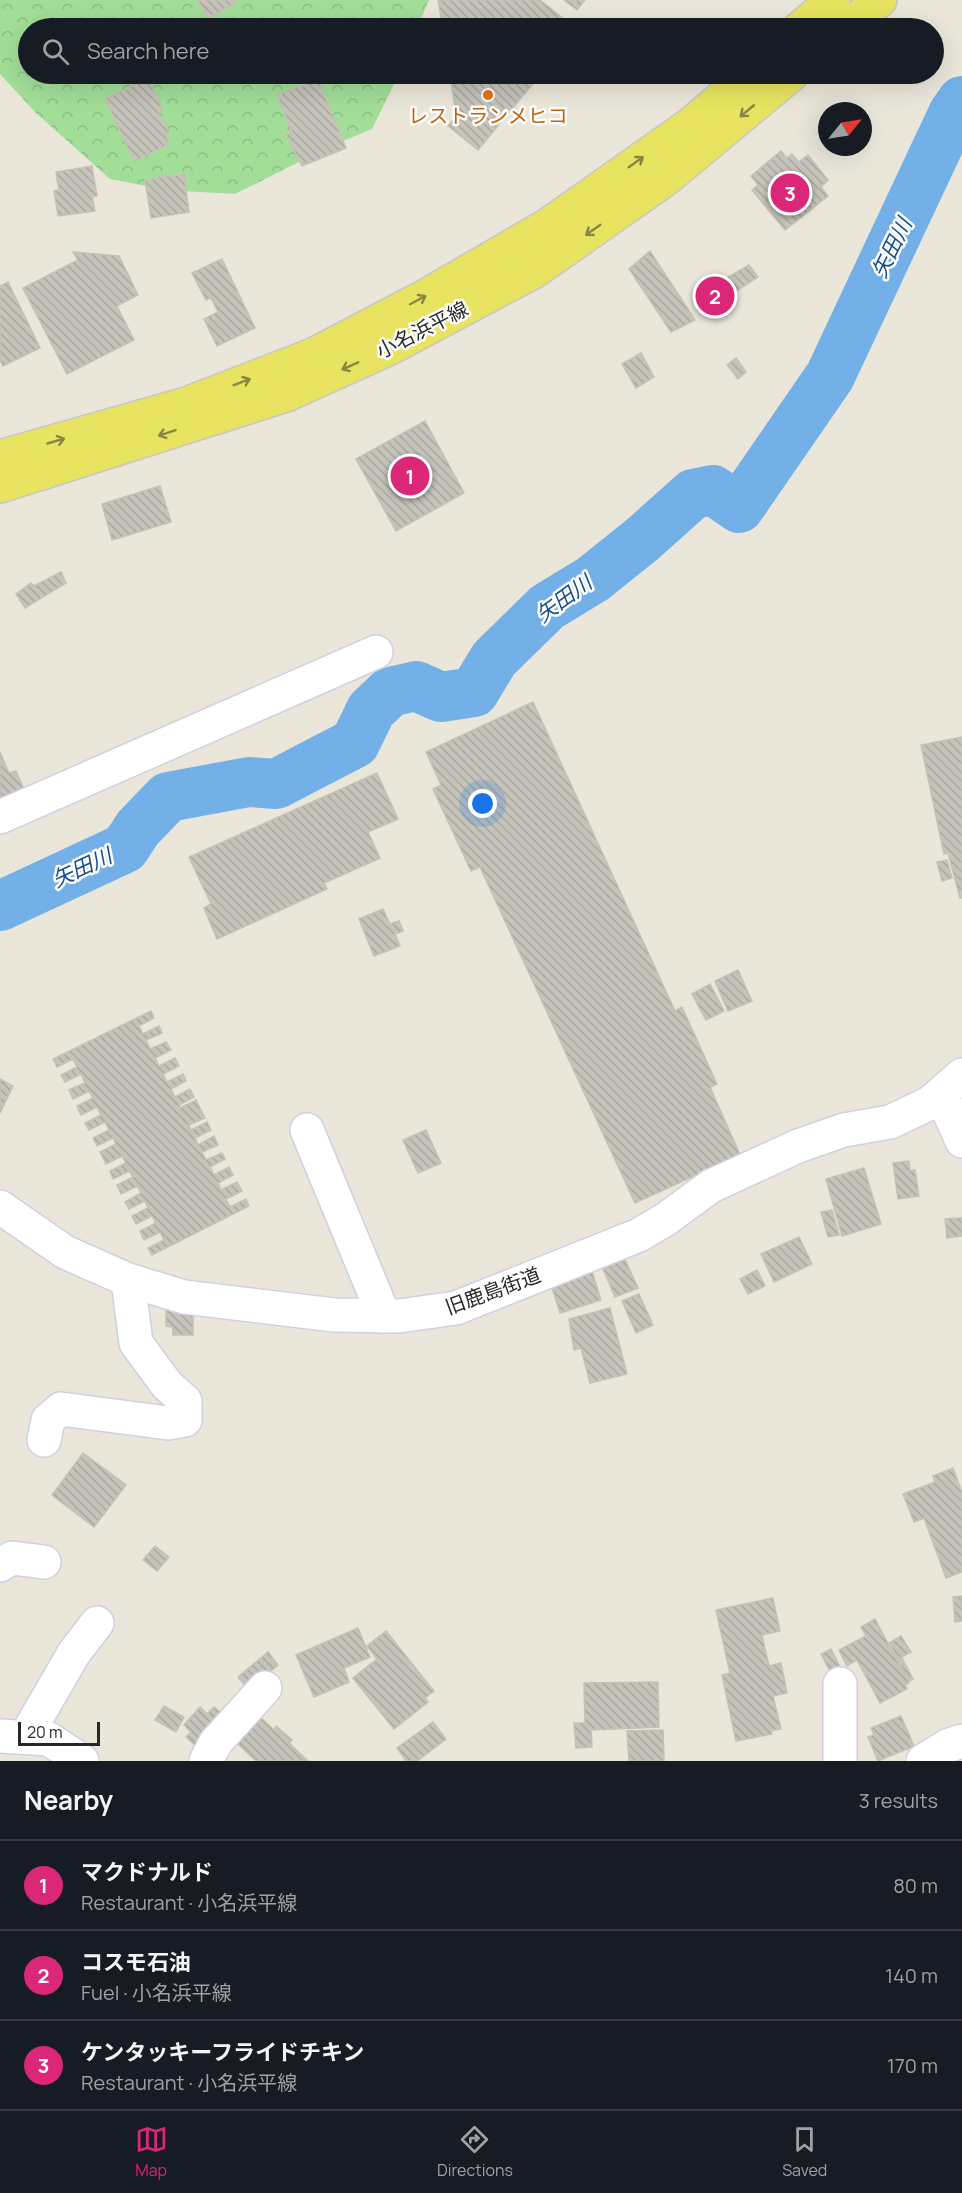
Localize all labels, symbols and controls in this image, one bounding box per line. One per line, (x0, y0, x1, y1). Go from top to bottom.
search box (18, 18, 944, 84)
icon: search (39, 35, 72, 68)
text: Search here (87, 36, 209, 66)
marker: レストランメヒコ (481, 88, 495, 102)
place label: レストランメヒコ (408, 102, 568, 129)
north arrow (818, 102, 872, 156)
one-way arrow (740, 104, 755, 118)
one-way arrow (628, 156, 644, 168)
pin: 3 (770, 170, 810, 216)
water label: 矢田川 (865, 211, 918, 282)
one-way arrow (585, 224, 602, 236)
pin: 2 (696, 274, 734, 318)
one-way arrow (409, 294, 427, 305)
street label: 小名浜平線 (371, 295, 472, 364)
one-way arrow (341, 362, 359, 373)
one-way arrow (232, 376, 251, 387)
one-way arrow (158, 428, 177, 439)
one-way arrow (46, 435, 65, 446)
pin: 1 (390, 454, 430, 498)
water label: 矢田川 (530, 567, 599, 628)
your location (468, 789, 497, 818)
water label: 矢田川 (47, 840, 118, 893)
street label: 旧鹿島街道 (441, 1261, 544, 1320)
scale bar (18, 1719, 100, 1746)
text: 20 m (27, 1721, 63, 1743)
text: Nearby (24, 1782, 113, 1818)
text: 3 results (859, 1787, 938, 1814)
text: マクドナルド (81, 1857, 213, 1887)
text: 1 (39, 1872, 48, 1899)
text: 80 m (893, 1872, 938, 1899)
text: Restaurant · 小名浜平線 (81, 1889, 297, 1916)
text: コスモ石油 (81, 1947, 191, 1977)
text: 2 (38, 1962, 49, 1989)
text: 140 m (885, 1962, 938, 1989)
text: Fuel · 小名浜平線 (81, 1979, 232, 2006)
text: ケンタッキーフライドチキン (81, 2037, 364, 2067)
text: 3 (38, 2052, 49, 2079)
text: 170 m (887, 2052, 938, 2079)
text: Restaurant · 小名浜平線 (81, 2069, 297, 2096)
tab: Map (135, 2123, 168, 2181)
tab: Directions (437, 2123, 513, 2181)
tab: Saved (782, 2123, 827, 2181)

